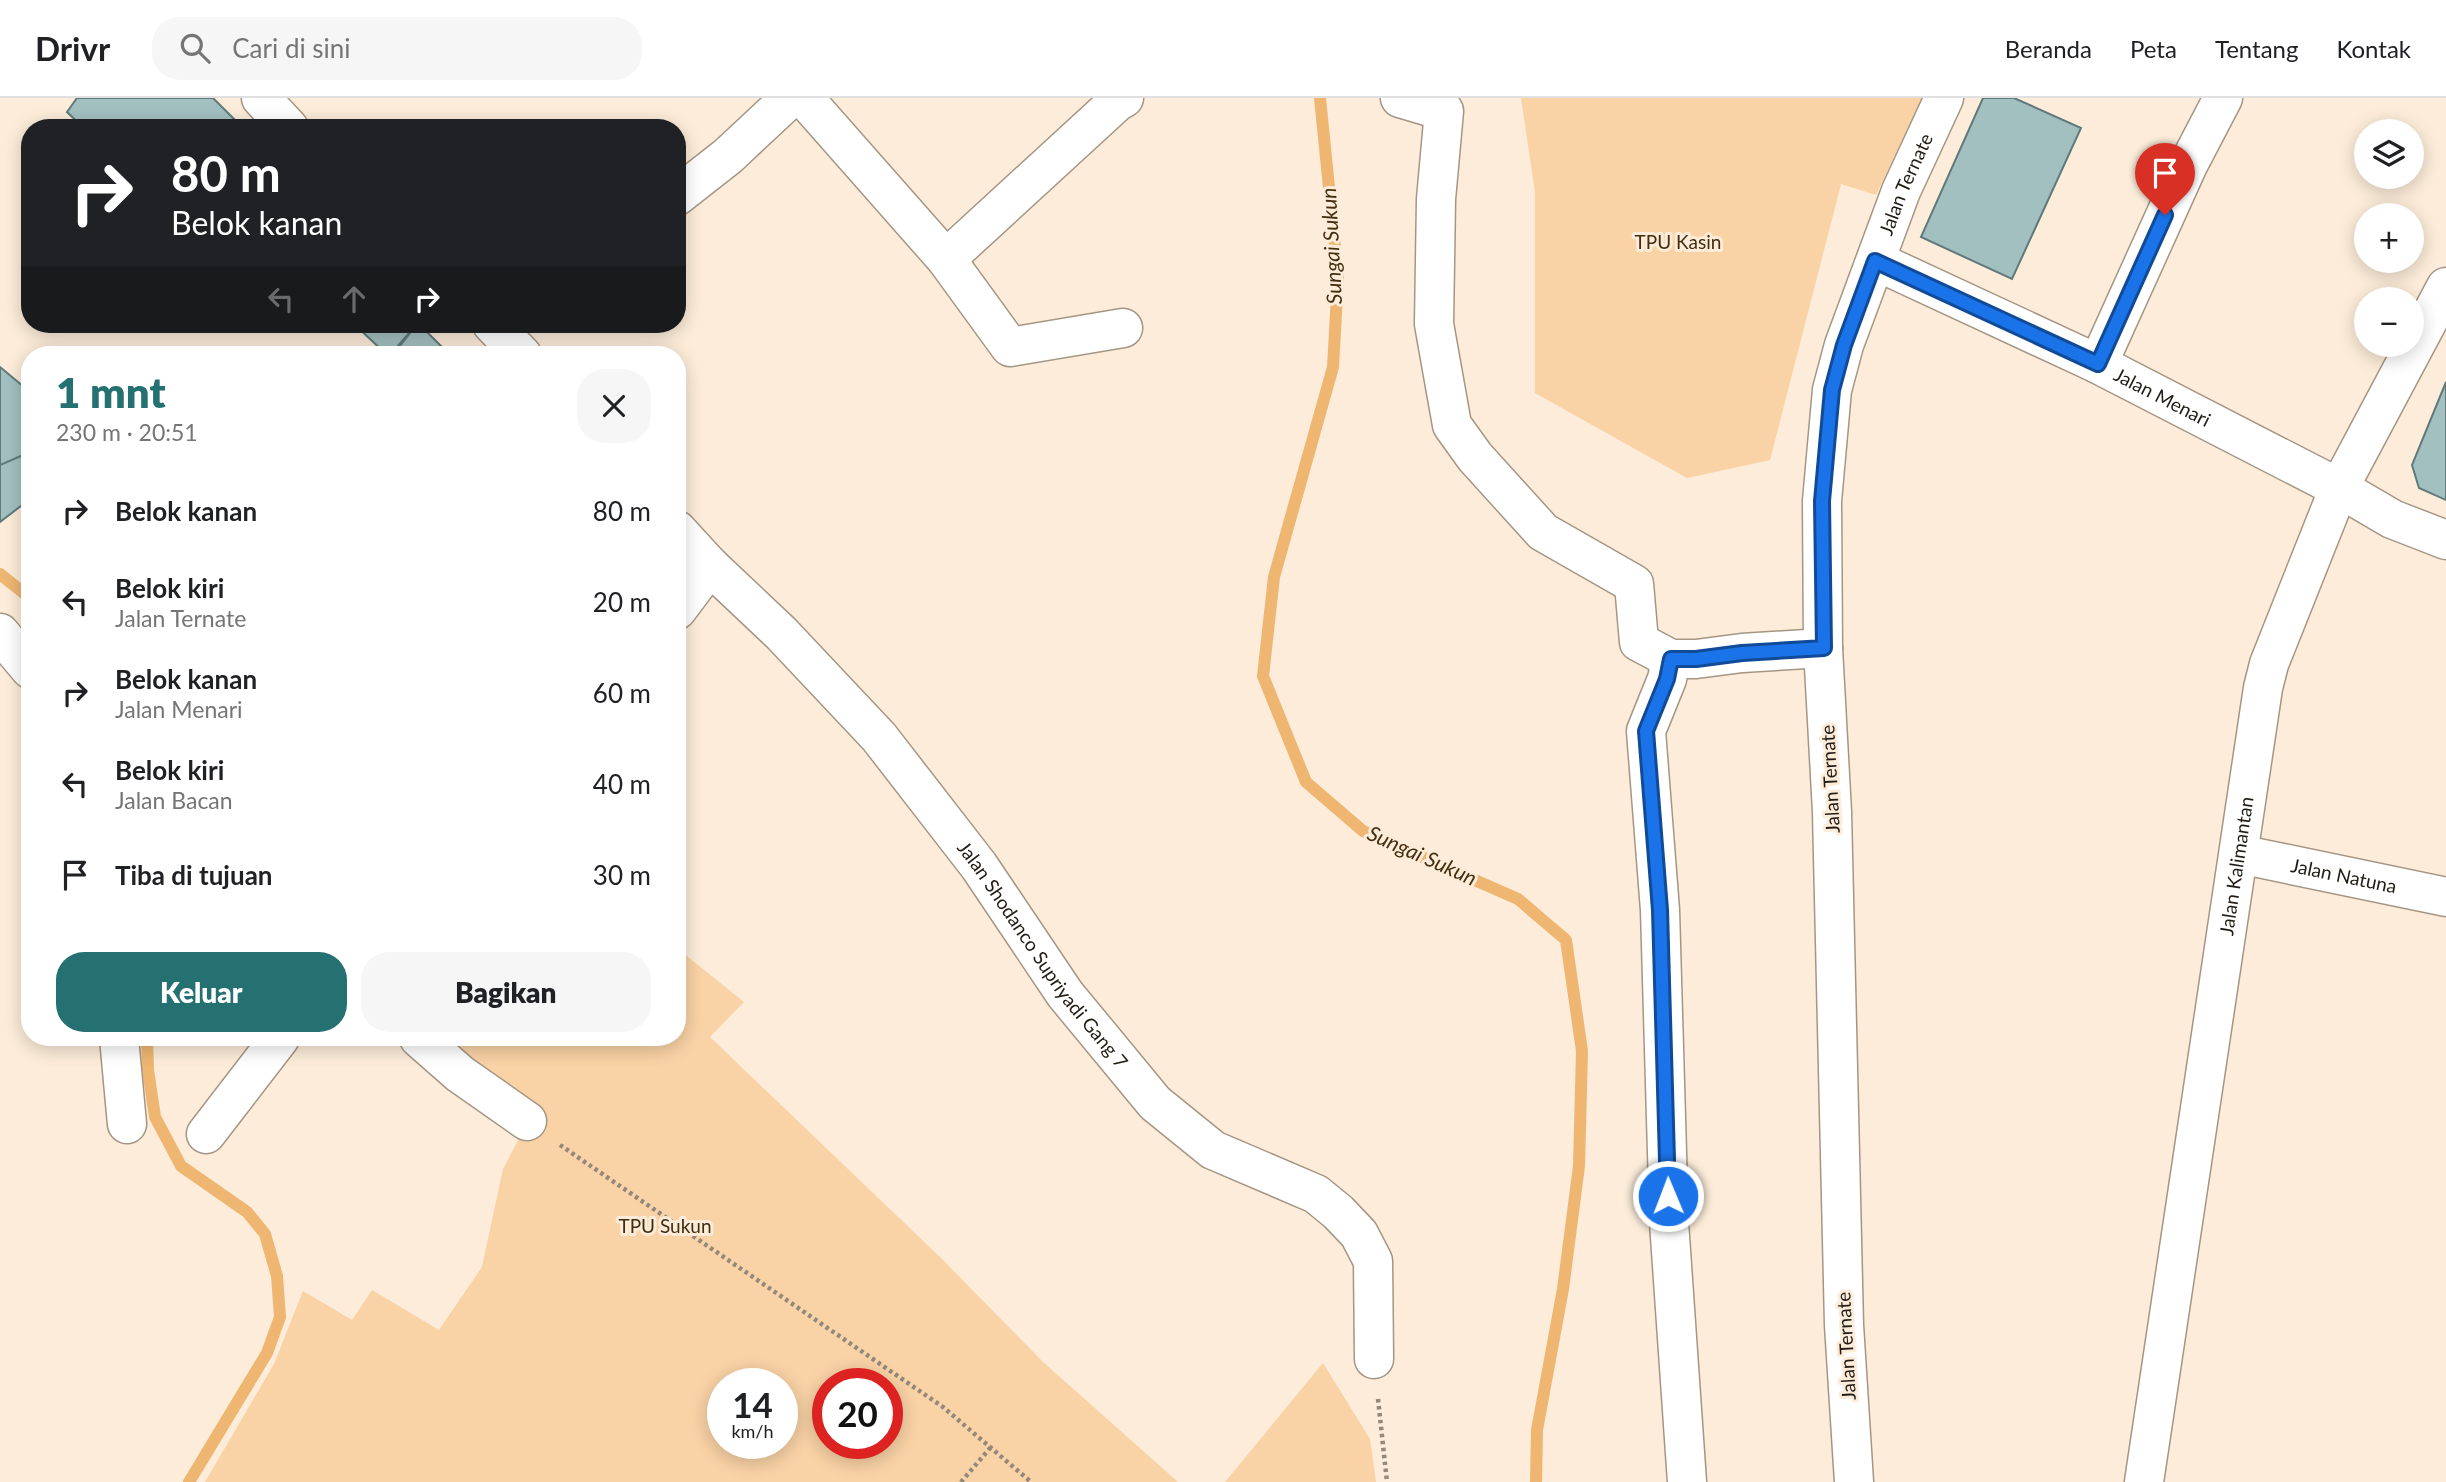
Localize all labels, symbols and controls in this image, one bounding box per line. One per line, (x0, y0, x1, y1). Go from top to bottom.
search box (152, 17, 642, 80)
text: Drivr (35, 28, 110, 68)
icon: search (176, 29, 214, 67)
text: Cari di sini (232, 32, 351, 64)
text: Beranda (2005, 34, 2092, 63)
text: Peta (2130, 34, 2177, 63)
text: Tentang (2215, 34, 2298, 63)
text: Kontak (2336, 34, 2411, 63)
map controls (2354, 119, 2424, 357)
button: layers (2354, 119, 2424, 189)
street label: Jalan Ternate (1874, 129, 1937, 238)
pin (2135, 143, 2195, 215)
text: 80 m (171, 144, 281, 202)
icon: right (56, 147, 147, 238)
icon: arrive (2146, 154, 2184, 192)
water label: Sungai Sukun (1315, 187, 1346, 305)
text: Belok kanan (171, 203, 342, 242)
button: + (2354, 203, 2424, 273)
park label: TPU Kasin (1635, 230, 1721, 253)
icon: left (262, 280, 300, 318)
icon: ahead (335, 280, 373, 318)
icon: right (408, 280, 446, 318)
button: − (2354, 287, 2424, 357)
street label: Jalan Menari (2110, 362, 2215, 431)
text: 1 mnt (56, 367, 166, 417)
button: close (577, 369, 651, 443)
text: 230 m · 20:51 (56, 418, 198, 446)
icon: right (56, 492, 94, 530)
text: Belok kanan (115, 495, 257, 527)
text: 80 m (593, 495, 651, 527)
text: Belok kiri (115, 572, 224, 604)
icon: left (56, 583, 94, 621)
text: 20 m (593, 586, 651, 618)
text: Jalan Ternate (115, 604, 246, 632)
text: Belok kanan (115, 663, 257, 695)
icon: right (56, 674, 94, 712)
text: 60 m (593, 677, 651, 709)
text: Jalan Menari (115, 695, 243, 723)
street label: Jalan Ternate (1815, 724, 1844, 834)
text: Belok kiri (115, 754, 224, 786)
icon: left (56, 765, 94, 803)
text: 40 m (593, 768, 651, 800)
text: Jalan Bacan (115, 786, 233, 814)
street label: Jalan Kalimantan (2214, 795, 2258, 937)
water label: Sungai Sukun (1364, 819, 1481, 890)
street label: Jalan Shodanco Supriyadi Gang 7 (953, 836, 1133, 1073)
street label: Jalan Natuna (2289, 853, 2399, 897)
icon: arrive (56, 856, 94, 894)
text: Tiba di tujuan (115, 859, 273, 891)
text: 30 m (593, 859, 651, 891)
button: Keluar (56, 952, 347, 1032)
button: Bagikan (361, 952, 651, 1032)
position arrow (1631, 1159, 1705, 1233)
park label: TPU Sukun (618, 1214, 712, 1237)
street label: Jalan Ternate (1831, 1291, 1860, 1401)
speed limit sign: 20 (812, 1368, 903, 1459)
text: 14 (732, 1383, 773, 1425)
text: km/h (731, 1420, 774, 1442)

